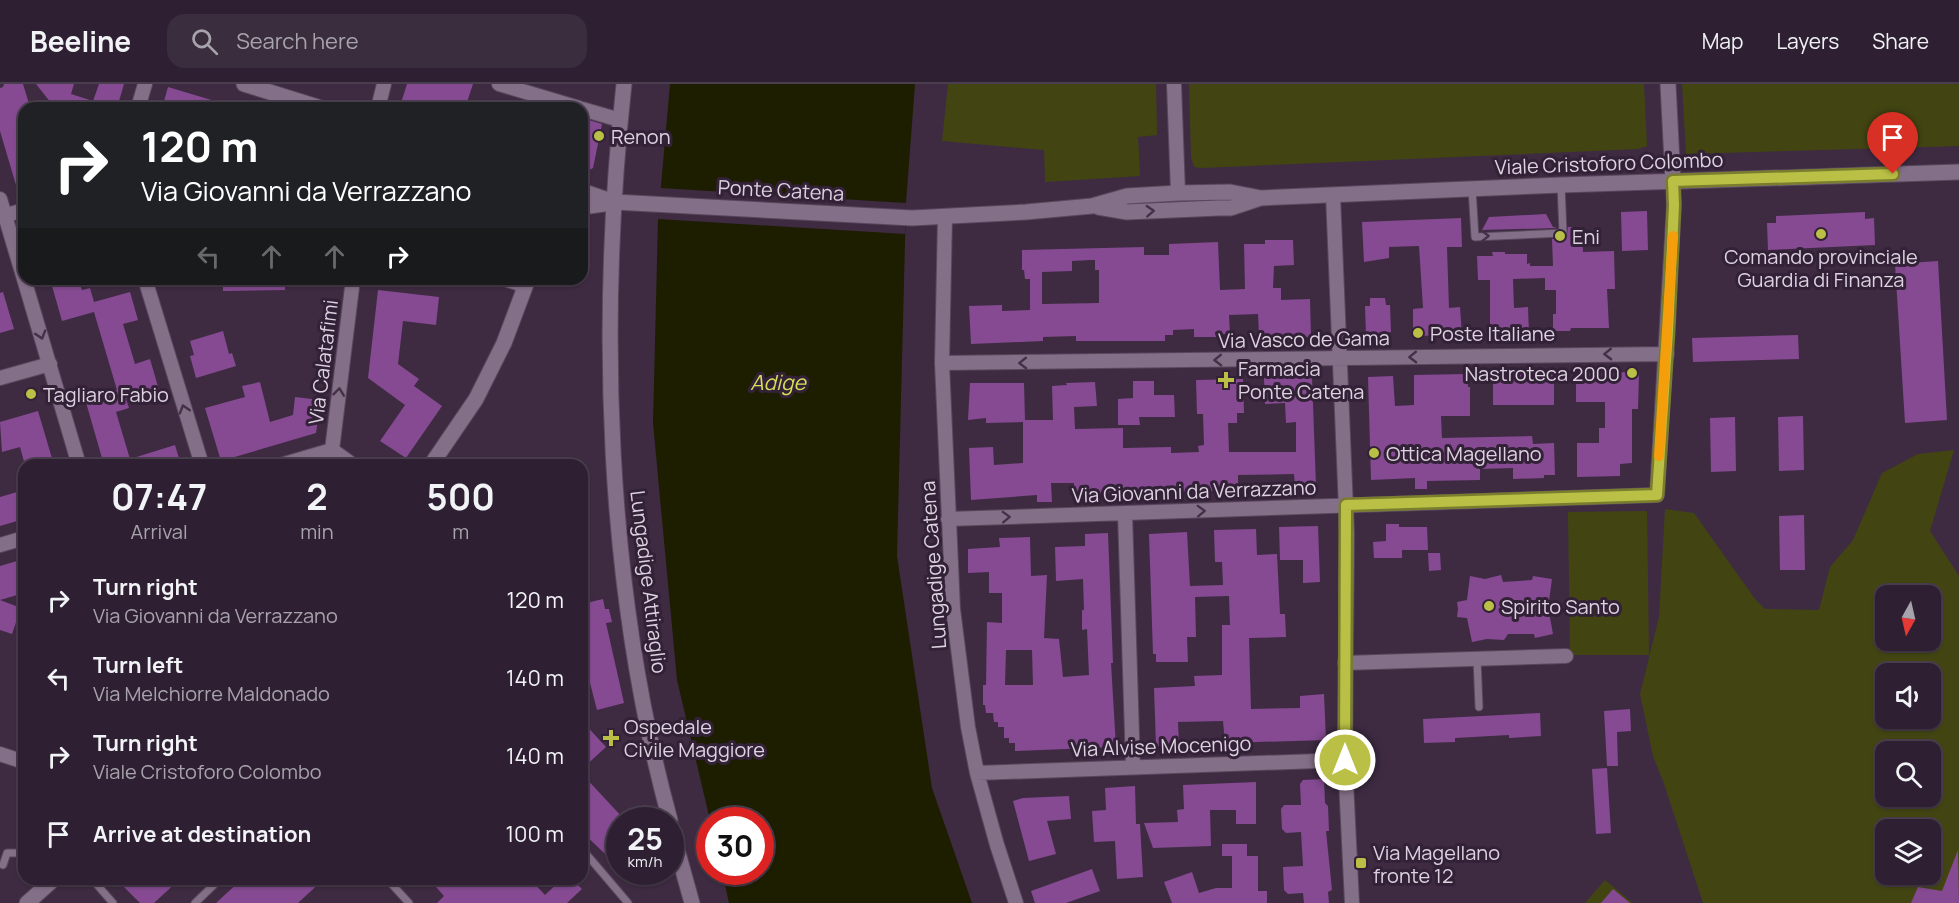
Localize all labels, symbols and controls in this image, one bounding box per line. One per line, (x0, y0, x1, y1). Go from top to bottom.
search box (167, 14, 587, 68)
text: Beeline (30, 22, 131, 60)
icon: search (188, 25, 221, 58)
text: Search here (236, 26, 359, 56)
text: Map (1702, 27, 1743, 55)
text: Layers (1776, 27, 1839, 55)
text: Share (1872, 27, 1929, 55)
pin (1867, 112, 1918, 174)
text: 120 m (141, 117, 258, 175)
icon: arrive (1876, 121, 1909, 154)
place label: Renon (611, 123, 671, 150)
icon: right (42, 126, 120, 204)
marker: Renon (592, 129, 606, 143)
street label: Viale Cristoforo Colombo (1494, 146, 1724, 180)
text: Via Giovanni da Verrazzano (141, 172, 471, 209)
street label: Ponte Catena (717, 173, 845, 207)
one-way arrow (1145, 205, 1154, 218)
place label: Eni (1572, 223, 1600, 250)
marker: Comando provinciale Guardia di Finanza (1814, 227, 1828, 241)
marker: Eni (1553, 229, 1567, 243)
one-way arrow (1481, 230, 1490, 243)
icon: left (192, 240, 225, 273)
icon: ahead (255, 240, 288, 273)
icon: ahead (318, 240, 351, 273)
icon: right (381, 240, 414, 273)
place label: Comando provinciale Guardia di Finanza (1724, 243, 1918, 293)
street label: Via Calatafimi (302, 298, 344, 426)
place label: Poste Italiane (1430, 320, 1555, 347)
street label: Via Vasco de Gama (1218, 324, 1390, 354)
marker: Poste Italiane (1411, 326, 1425, 340)
one-way arrow (34, 329, 46, 340)
one-way arrow (1604, 348, 1613, 360)
one-way arrow (1409, 350, 1418, 363)
one-way arrow (1214, 354, 1223, 366)
place label: Farmacia Ponte Catena (1238, 355, 1364, 405)
one-way arrow (1019, 356, 1028, 369)
place label: Nastroteca 2000 (1464, 360, 1620, 387)
marker: Nastroteca 2000 (1625, 366, 1639, 380)
water label: Adige (750, 368, 807, 396)
marker: Farmacia Ponte Catena (1219, 373, 1233, 387)
place label: Tagliaro Fabio (43, 381, 169, 408)
marker: Tagliaro Fabio (24, 387, 38, 401)
one-way arrow (332, 388, 345, 397)
one-way arrow (179, 404, 192, 415)
place label: Ottica Magellano (1386, 440, 1542, 467)
marker: Ottica Magellano (1367, 446, 1381, 460)
text: 07:47 (111, 472, 207, 521)
text: 2 (306, 472, 328, 521)
text: 500 (427, 472, 495, 521)
street label: Via Giovanni da Verrazzano (1071, 473, 1317, 509)
street label: Lungadige Catena (914, 480, 952, 650)
street label: Lungadige Attiraglio (624, 489, 674, 675)
one-way arrow (1197, 504, 1206, 517)
one-way arrow (1002, 511, 1011, 524)
text: Arrival (131, 518, 188, 545)
text: min (300, 518, 334, 545)
text: m (452, 518, 469, 545)
text: Turn right (93, 572, 198, 602)
icon: right (42, 584, 75, 617)
text: 120 m (506, 585, 564, 615)
north arrow (1875, 585, 1941, 651)
map controls (1875, 585, 1941, 885)
place label: Spirito Santo (1501, 593, 1620, 620)
marker: Spirito Santo (1482, 599, 1496, 613)
text: Via Giovanni da Verrazzano (93, 602, 338, 629)
text: Turn left (93, 650, 183, 680)
icon: left (42, 662, 75, 695)
text: 140 m (506, 663, 564, 693)
button: sound (1875, 663, 1941, 729)
text: Via Melchiorre Maldonado (93, 680, 330, 707)
place label: Ospedale Civile Maggiore (624, 713, 765, 763)
text: Turn right (93, 728, 198, 758)
position arrow (1313, 728, 1377, 792)
marker: Ospedale Civile Maggiore (602, 729, 620, 747)
street label: Via Alvise Mocenigo (1070, 729, 1252, 763)
icon: right (42, 740, 75, 773)
text: 140 m (506, 741, 564, 771)
button: search (1875, 741, 1941, 807)
text: Viale Cristoforo Colombo (93, 758, 322, 785)
speed limit sign: 30 (696, 807, 774, 885)
icon: arrive (42, 818, 75, 851)
text: 25 (627, 818, 663, 859)
text: Arrive at destination (93, 819, 311, 849)
text: 100 m (506, 819, 564, 849)
button: layers (1875, 819, 1941, 885)
place label: Via Magellano fronte 12 (1373, 839, 1500, 889)
text: km/h (628, 851, 662, 872)
marker: Via Magellano fronte 12 (1354, 856, 1368, 870)

